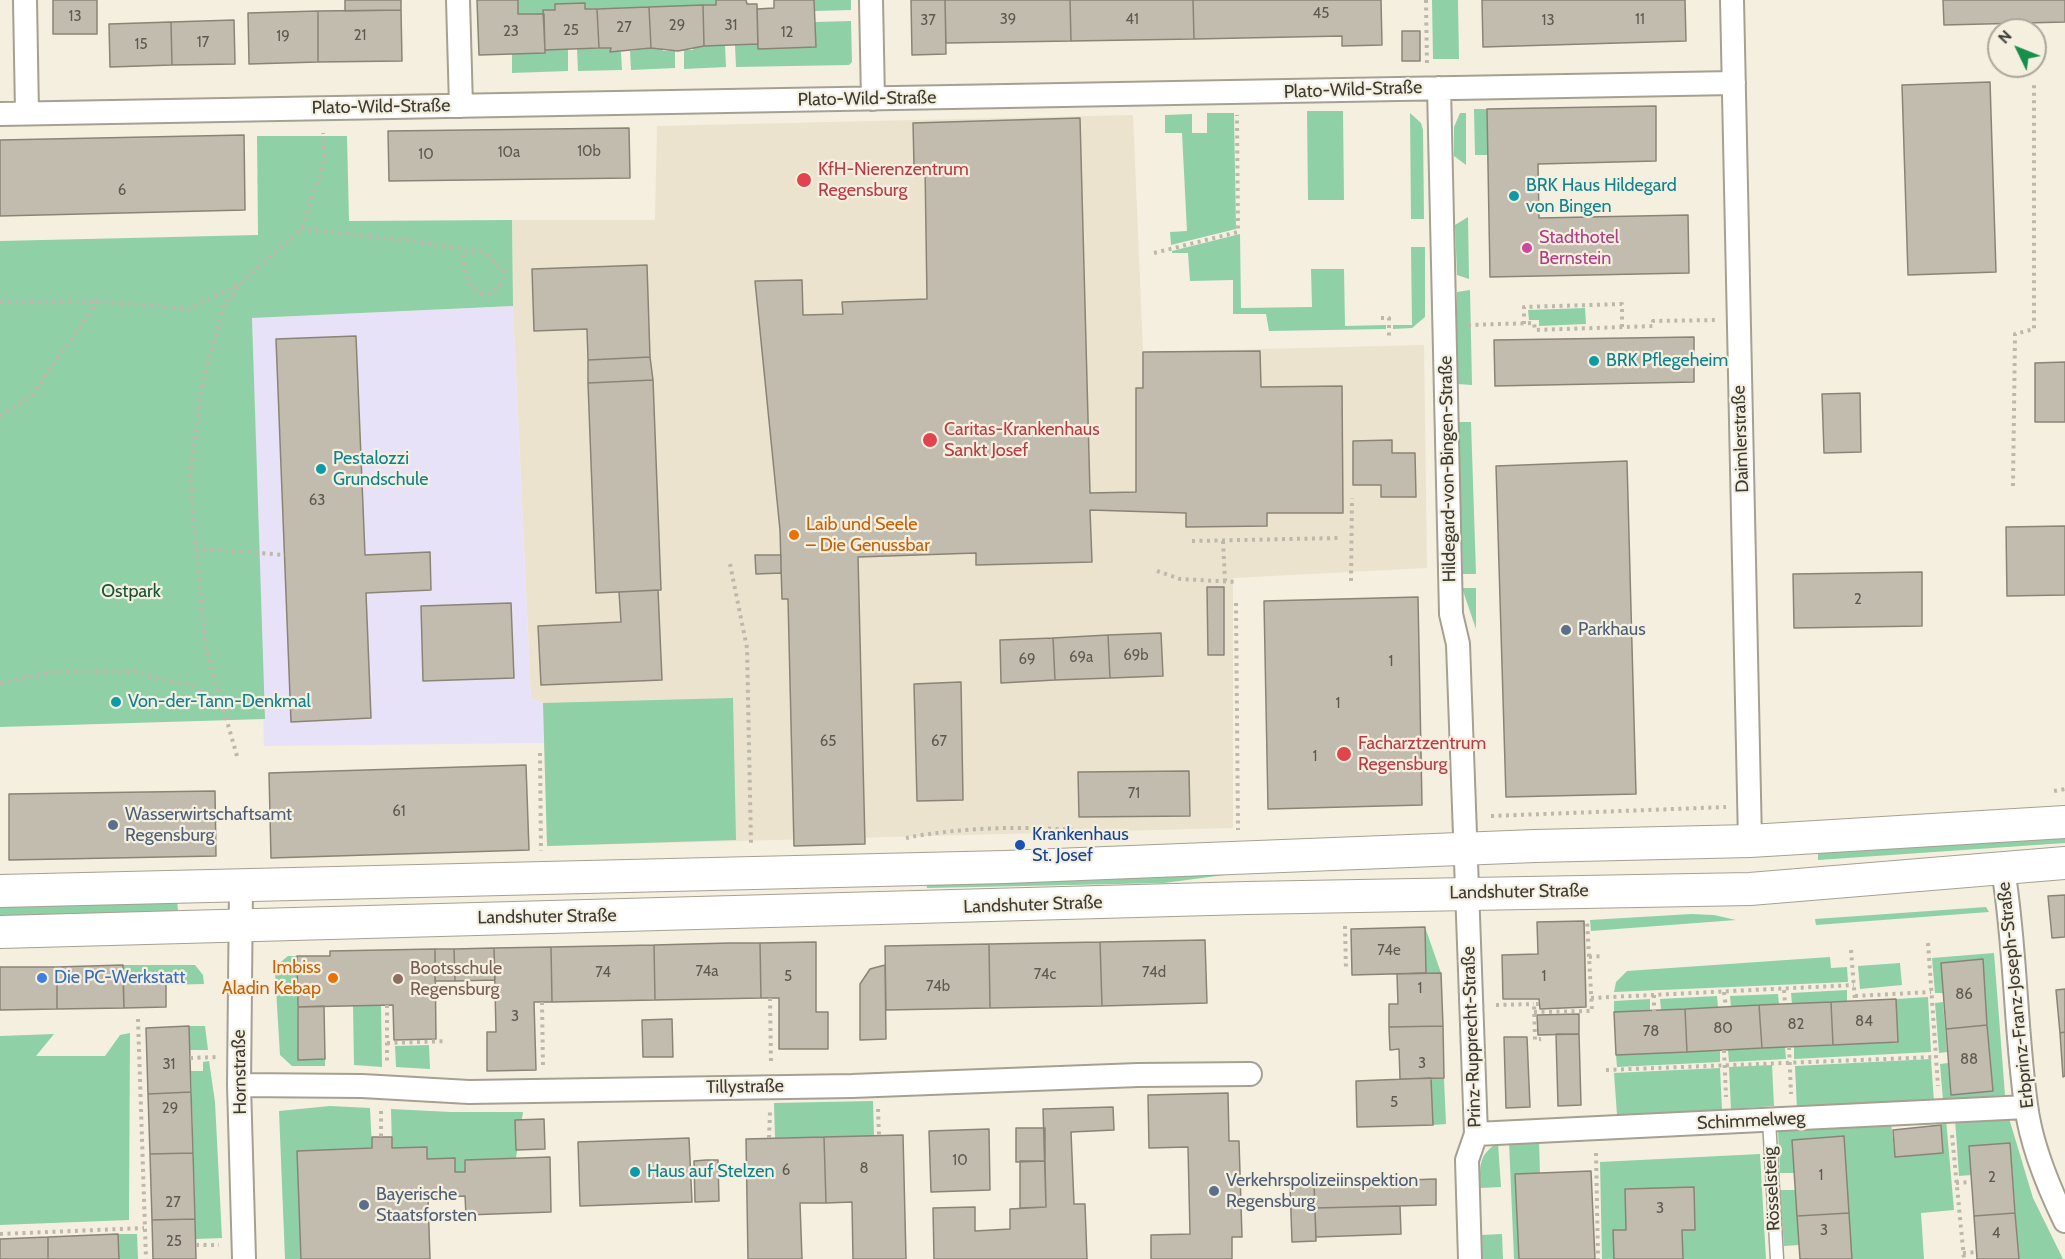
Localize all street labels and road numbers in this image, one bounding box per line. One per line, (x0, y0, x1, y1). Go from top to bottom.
street label: Plato-Wild-Straße (1283, 77, 1423, 103)
street label: Plato-Wild-Straße (798, 87, 936, 111)
street label: Plato-Wild-Straße (312, 95, 450, 119)
street label: Hildegard-von-Bingen-Straße (1435, 355, 1461, 583)
street label: Daimlerstraße (1728, 385, 1754, 493)
street label: Landshuter Straße (1449, 880, 1589, 904)
street label: Erbprinz-Franz-Joseph-Straße (1993, 881, 2039, 1109)
street label: Landshuter Straße (963, 892, 1103, 918)
street label: Landshuter Straße (477, 905, 617, 929)
street label: Prinz-Rupprecht-Straße (1458, 946, 1486, 1128)
street label: Hornstraße (228, 1029, 252, 1115)
street label: Tillystraße (706, 1076, 784, 1098)
street label: Schimmelweg (1696, 1107, 1806, 1135)
street label: Rösselsteig (1759, 1146, 1785, 1232)

